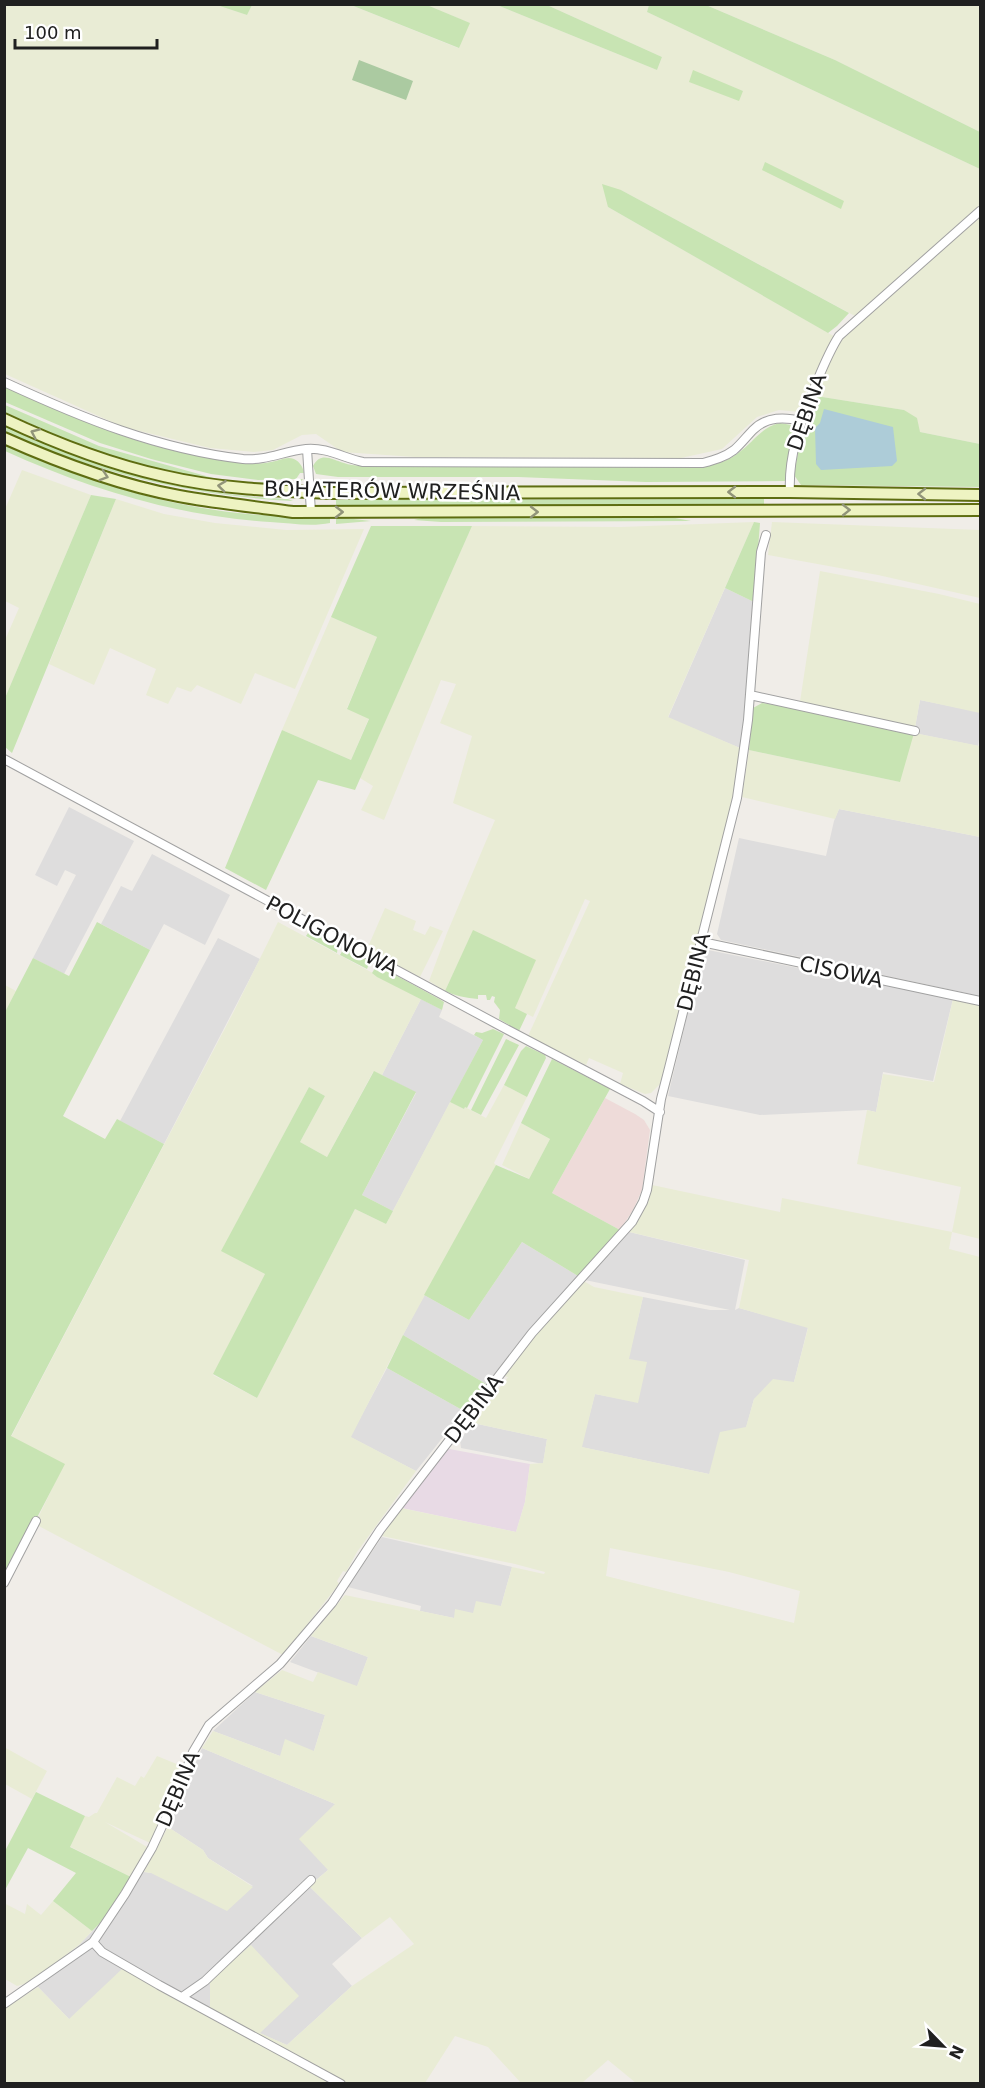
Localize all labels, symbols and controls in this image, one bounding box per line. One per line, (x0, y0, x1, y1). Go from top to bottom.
scale bar (15, 12, 158, 50)
text: 100 m (24, 22, 82, 43)
street label: DĘBINA (783, 370, 832, 454)
one-way arrow (30, 428, 41, 440)
one-way arrow (98, 469, 109, 481)
street label: BOHATERÓW WRZEŚNIA (264, 476, 521, 505)
one-way arrow (217, 480, 227, 492)
one-way arrow (727, 486, 736, 498)
one-way arrow (918, 488, 927, 500)
one-way arrow (842, 504, 851, 516)
one-way arrow (335, 506, 344, 518)
one-way arrow (530, 506, 539, 518)
street label: POLIGONOWA (262, 891, 403, 981)
street label: DĘBINA (673, 930, 715, 1014)
street label: CISOWA (797, 951, 886, 993)
street label: DĘBINA (440, 1370, 509, 1448)
street label: DĘBINA (151, 1747, 205, 1831)
north arrow (913, 2016, 973, 2076)
text: N (945, 2042, 968, 2062)

